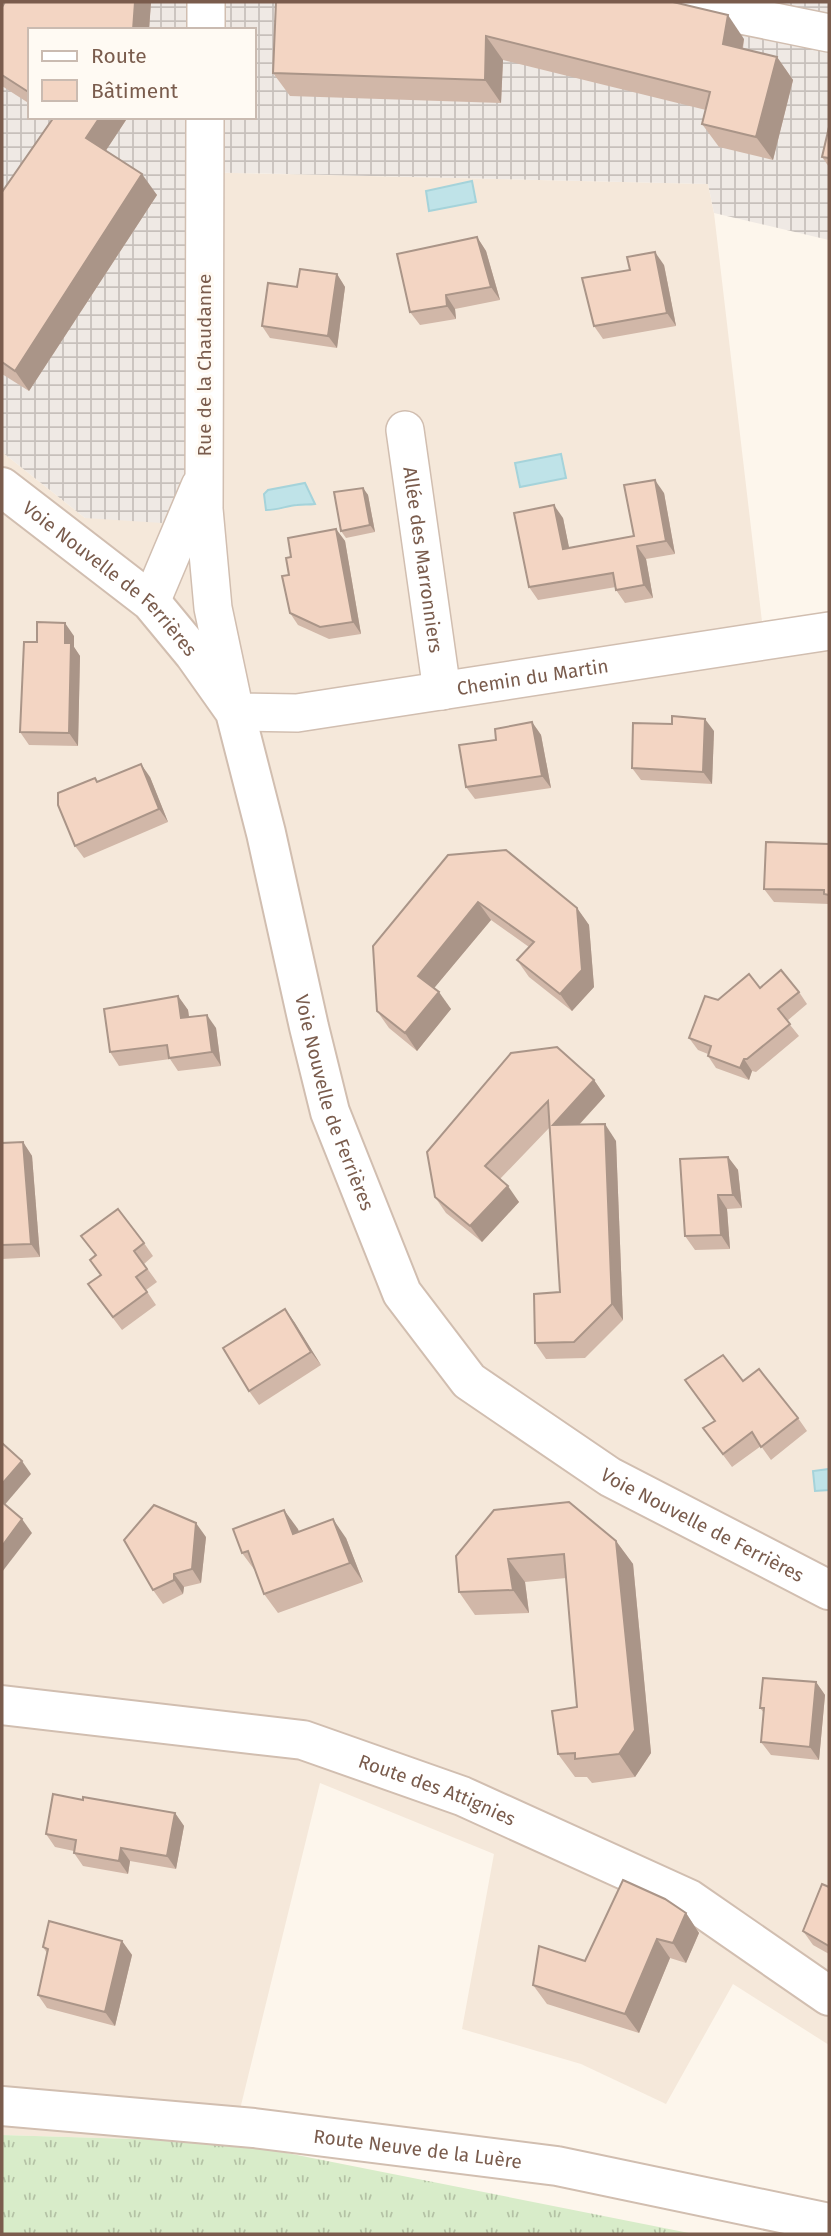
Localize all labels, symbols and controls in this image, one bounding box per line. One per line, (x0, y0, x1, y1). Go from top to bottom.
legend (28, 28, 256, 119)
text: Route (91, 43, 147, 69)
text: Bâtiment (91, 78, 178, 104)
street label: Rue de la Chaudanne (193, 274, 216, 456)
street label: Allée des Marronniers (398, 465, 447, 654)
street label: Voie Nouvelle de Ferrières (18, 496, 202, 661)
street label: Chemin du Martin (455, 654, 610, 700)
street label: Voie Nouvelle de Ferrières (290, 992, 379, 1214)
street label: Voie Nouvelle de Ferrières (596, 1463, 808, 1587)
street label: Route des Attignies (355, 1749, 519, 1831)
street label: Route Neuve de la Luère (312, 2125, 523, 2174)

